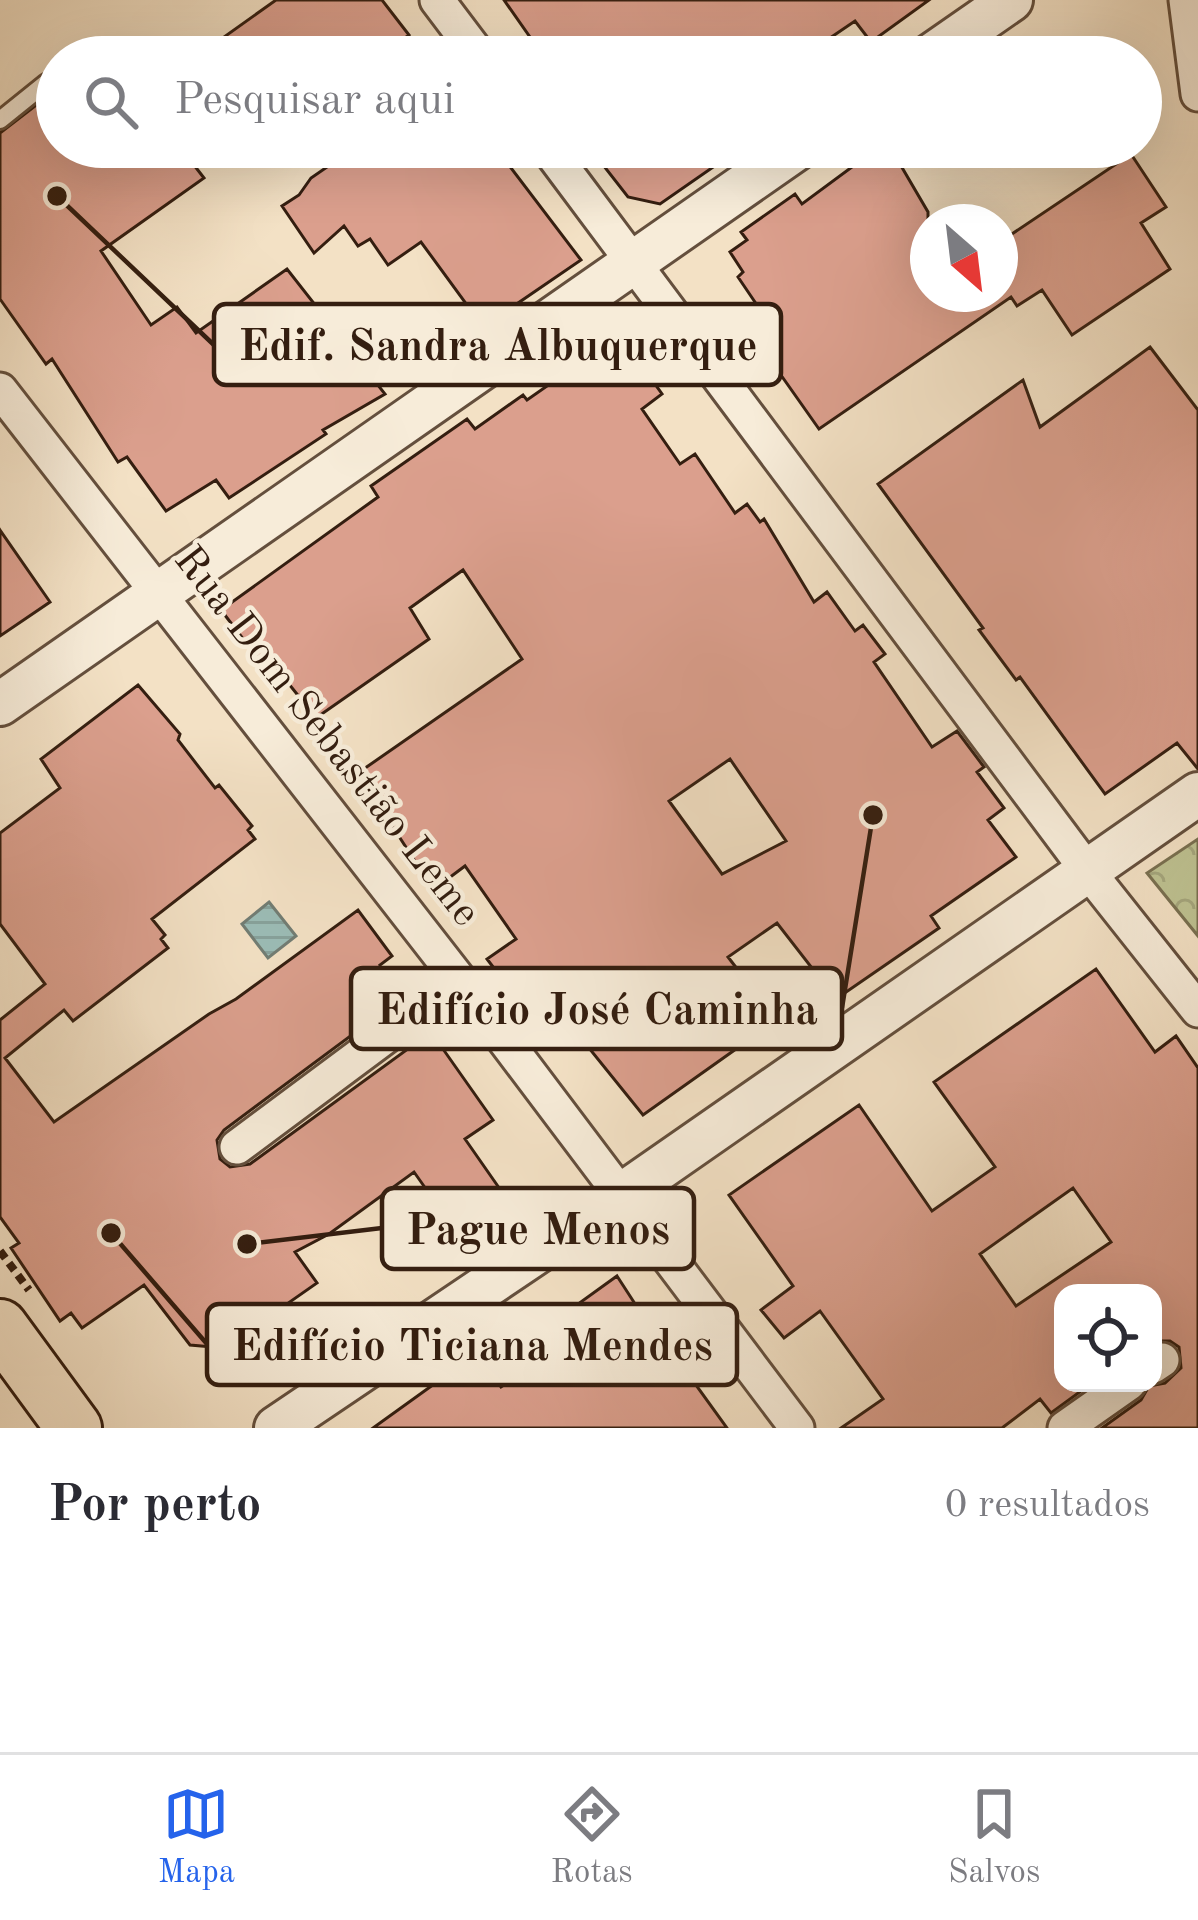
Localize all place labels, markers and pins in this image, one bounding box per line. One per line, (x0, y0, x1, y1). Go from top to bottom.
callout: Edif. Sandra Albuquerque (214, 304, 781, 385)
callout: Edifício José Caminha (351, 968, 842, 1049)
callout: Pague Menos (382, 1188, 694, 1269)
callout: Edifício Ticiana Mendes (207, 1304, 737, 1385)

